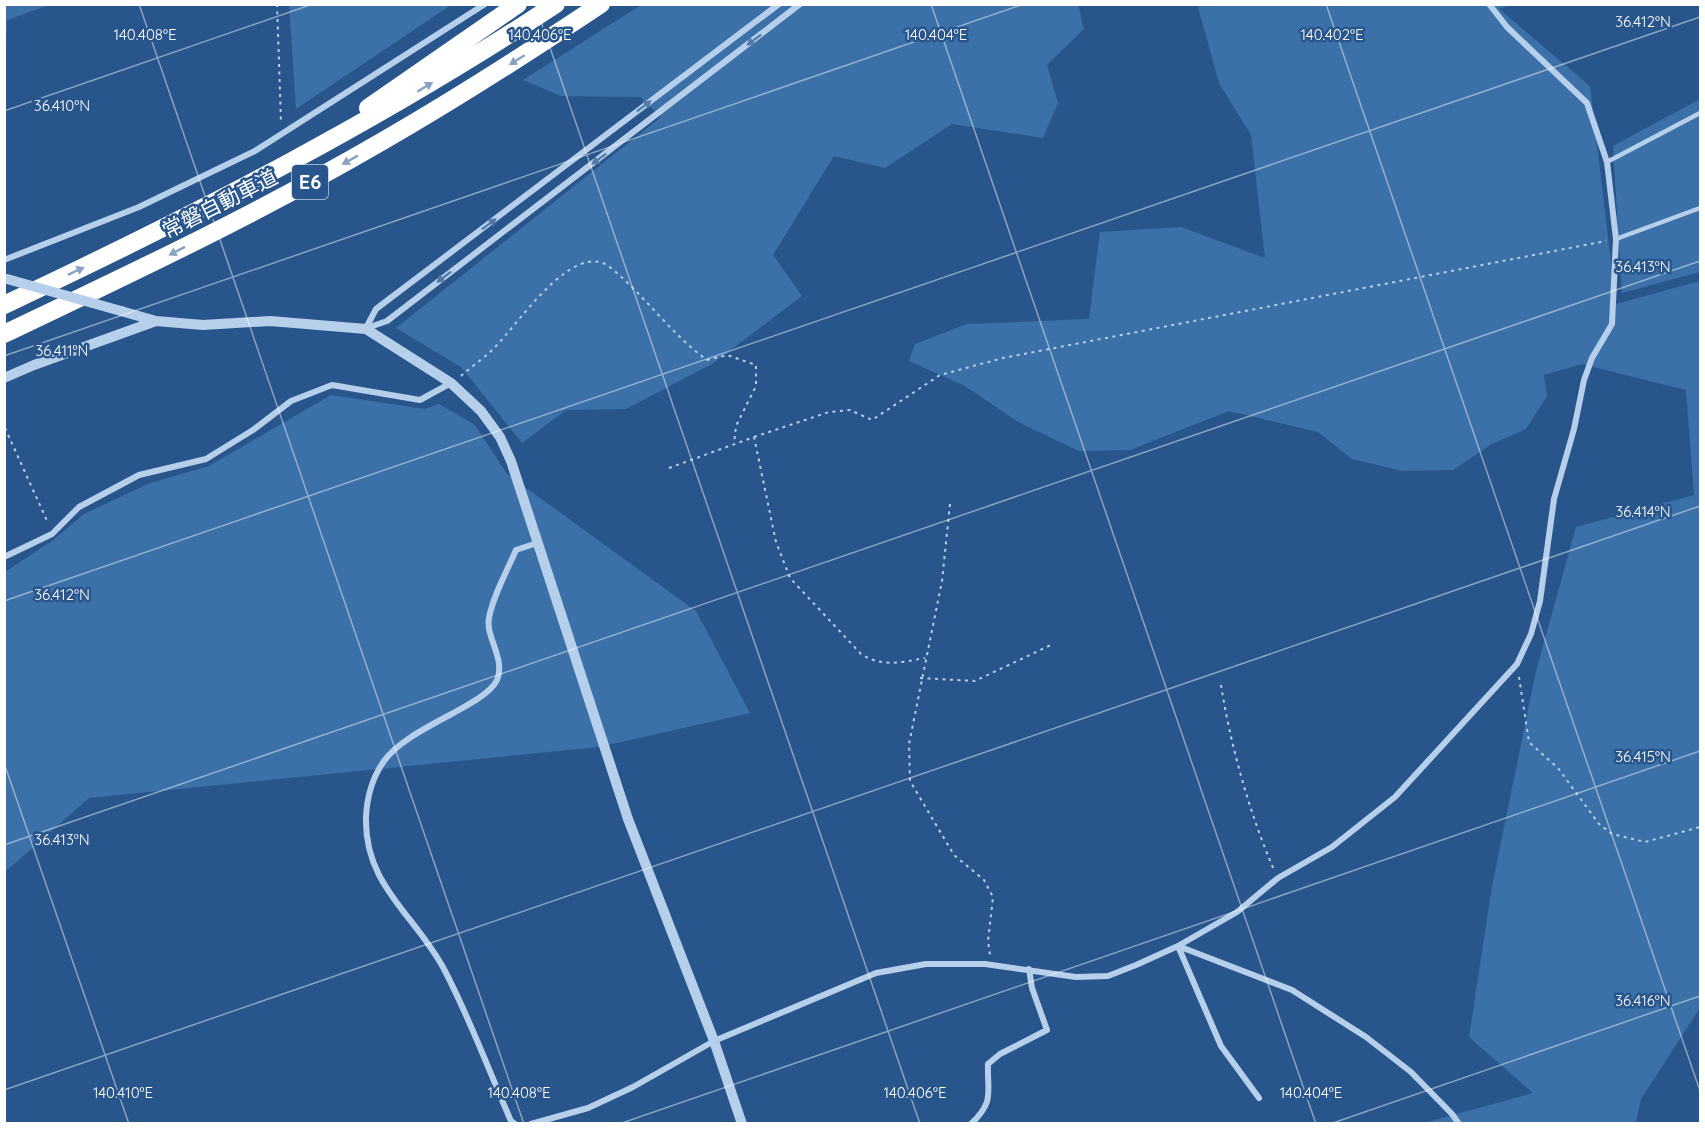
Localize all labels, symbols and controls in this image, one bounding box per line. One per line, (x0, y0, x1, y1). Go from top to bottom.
text: 36.412°N (1615, 12, 1671, 31)
text: 140.408°E (114, 25, 176, 44)
text: 140.406°E (509, 25, 571, 44)
text: 140.404°E (905, 25, 967, 44)
text: 140.402°E (1300, 25, 1364, 44)
one-way arrow (746, 34, 762, 46)
one-way arrow (509, 54, 525, 65)
one-way arrow (417, 81, 433, 92)
text: 36.410°N (34, 96, 90, 115)
one-way arrow (637, 101, 652, 113)
one-way arrow (591, 152, 607, 165)
one-way arrow (341, 155, 358, 165)
street label: 常磐自動車道 (158, 163, 282, 243)
road number: E6 (292, 165, 328, 199)
one-way arrow (481, 218, 496, 230)
one-way arrow (169, 246, 186, 256)
text: 36.413°N (1615, 257, 1671, 276)
one-way arrow (68, 267, 85, 276)
one-way arrow (437, 271, 452, 283)
text: 36.411°N (36, 341, 89, 360)
text: 36.414°N (1615, 502, 1671, 521)
text: 36.412°N (34, 585, 90, 604)
text: 36.415°N (1615, 747, 1671, 766)
text: 36.413°N (34, 830, 90, 849)
text: 36.416°N (1615, 991, 1671, 1010)
text: 140.410°E (93, 1083, 153, 1102)
text: 140.408°E (488, 1083, 550, 1102)
text: 140.406°E (884, 1083, 946, 1102)
text: 140.404°E (1280, 1083, 1342, 1102)

